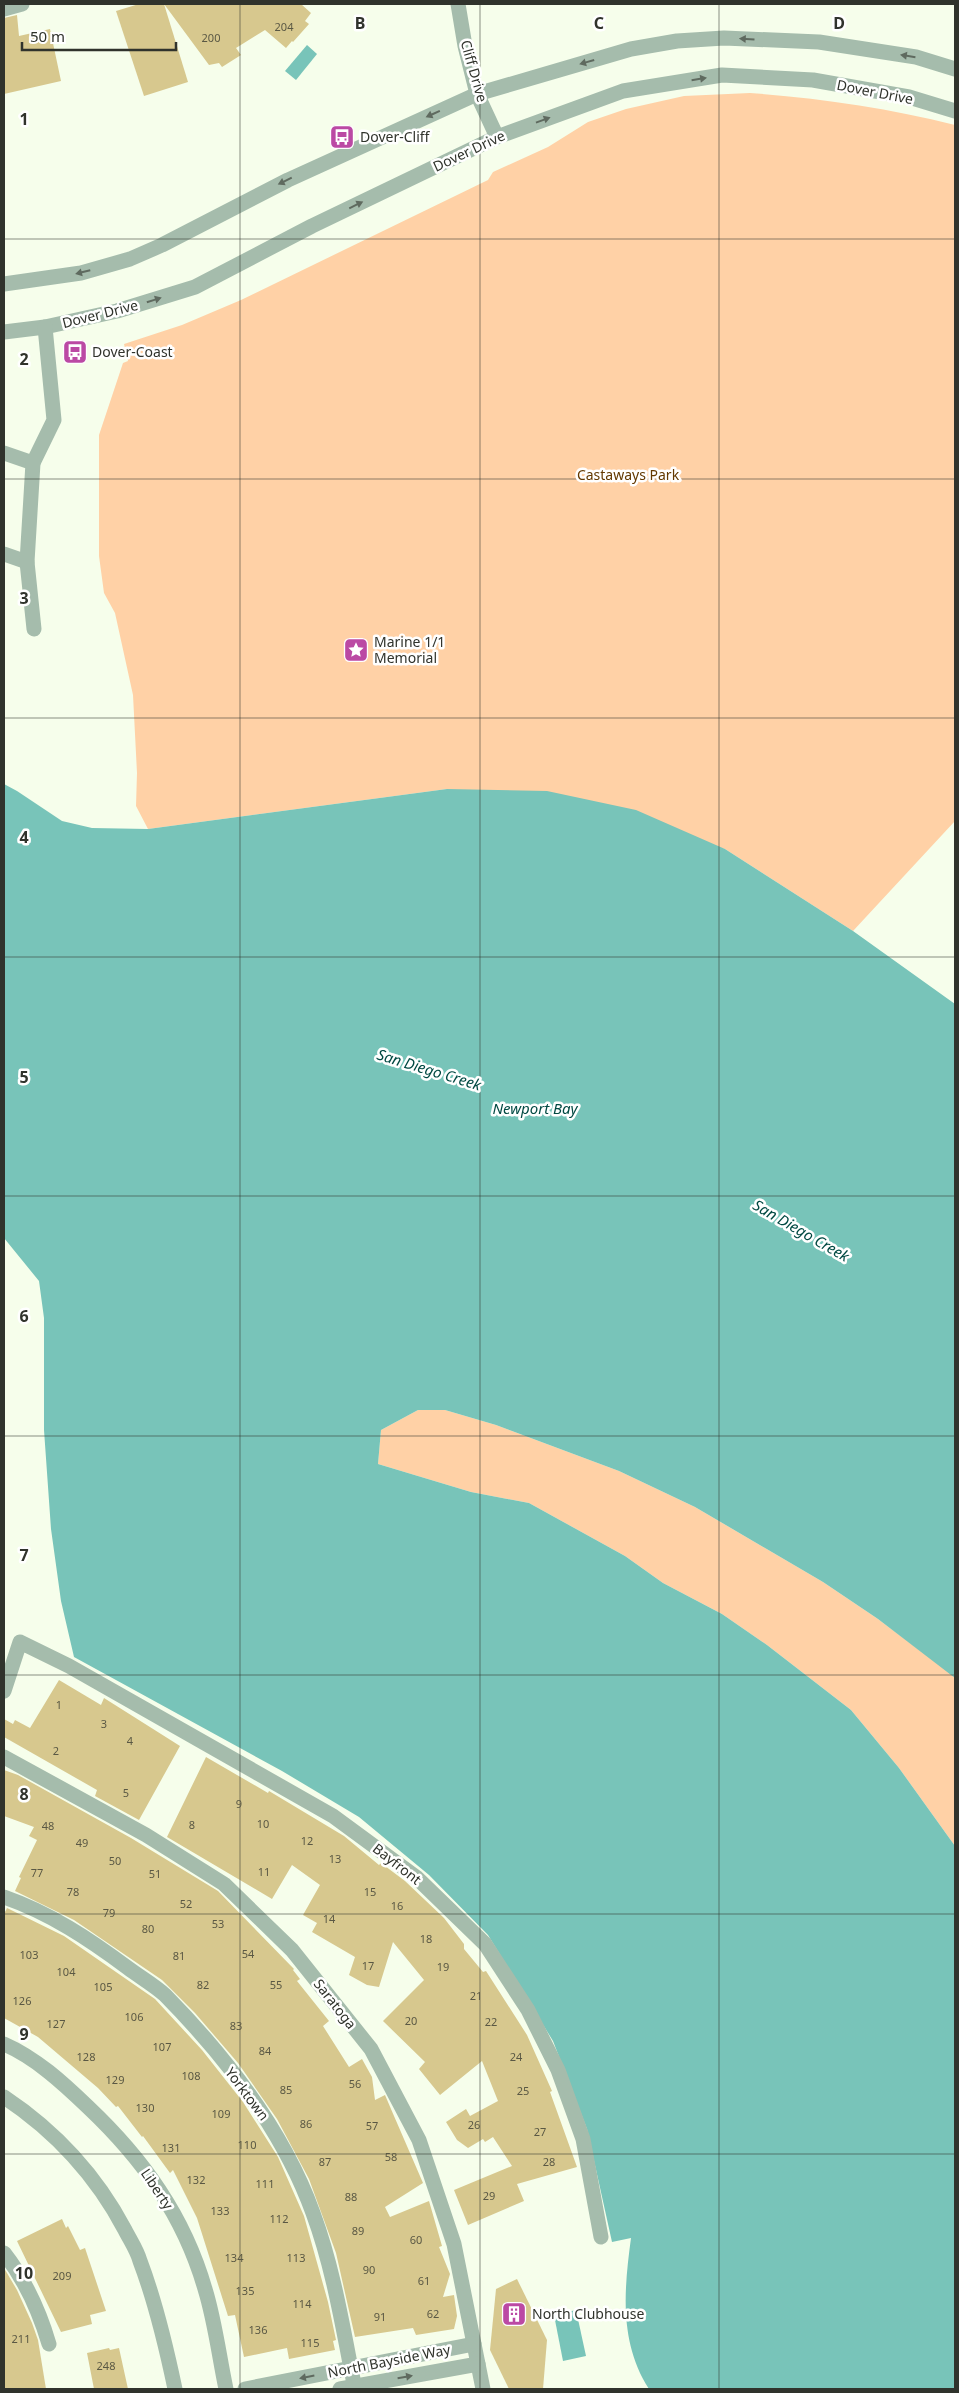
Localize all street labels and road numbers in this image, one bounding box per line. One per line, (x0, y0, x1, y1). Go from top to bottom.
street label: Cliff Drive (457, 37, 492, 104)
street label: Dover Drive (835, 75, 915, 108)
street label: Dover Drive (430, 126, 508, 176)
street label: Dover Drive (60, 295, 140, 332)
street label: Bayfront (369, 1839, 425, 1889)
street label: Saratoga (310, 1975, 361, 2033)
street label: Yorktown (221, 2063, 274, 2124)
street label: Liberty (137, 2165, 178, 2214)
street label: North Bayside Way (326, 2339, 453, 2382)

